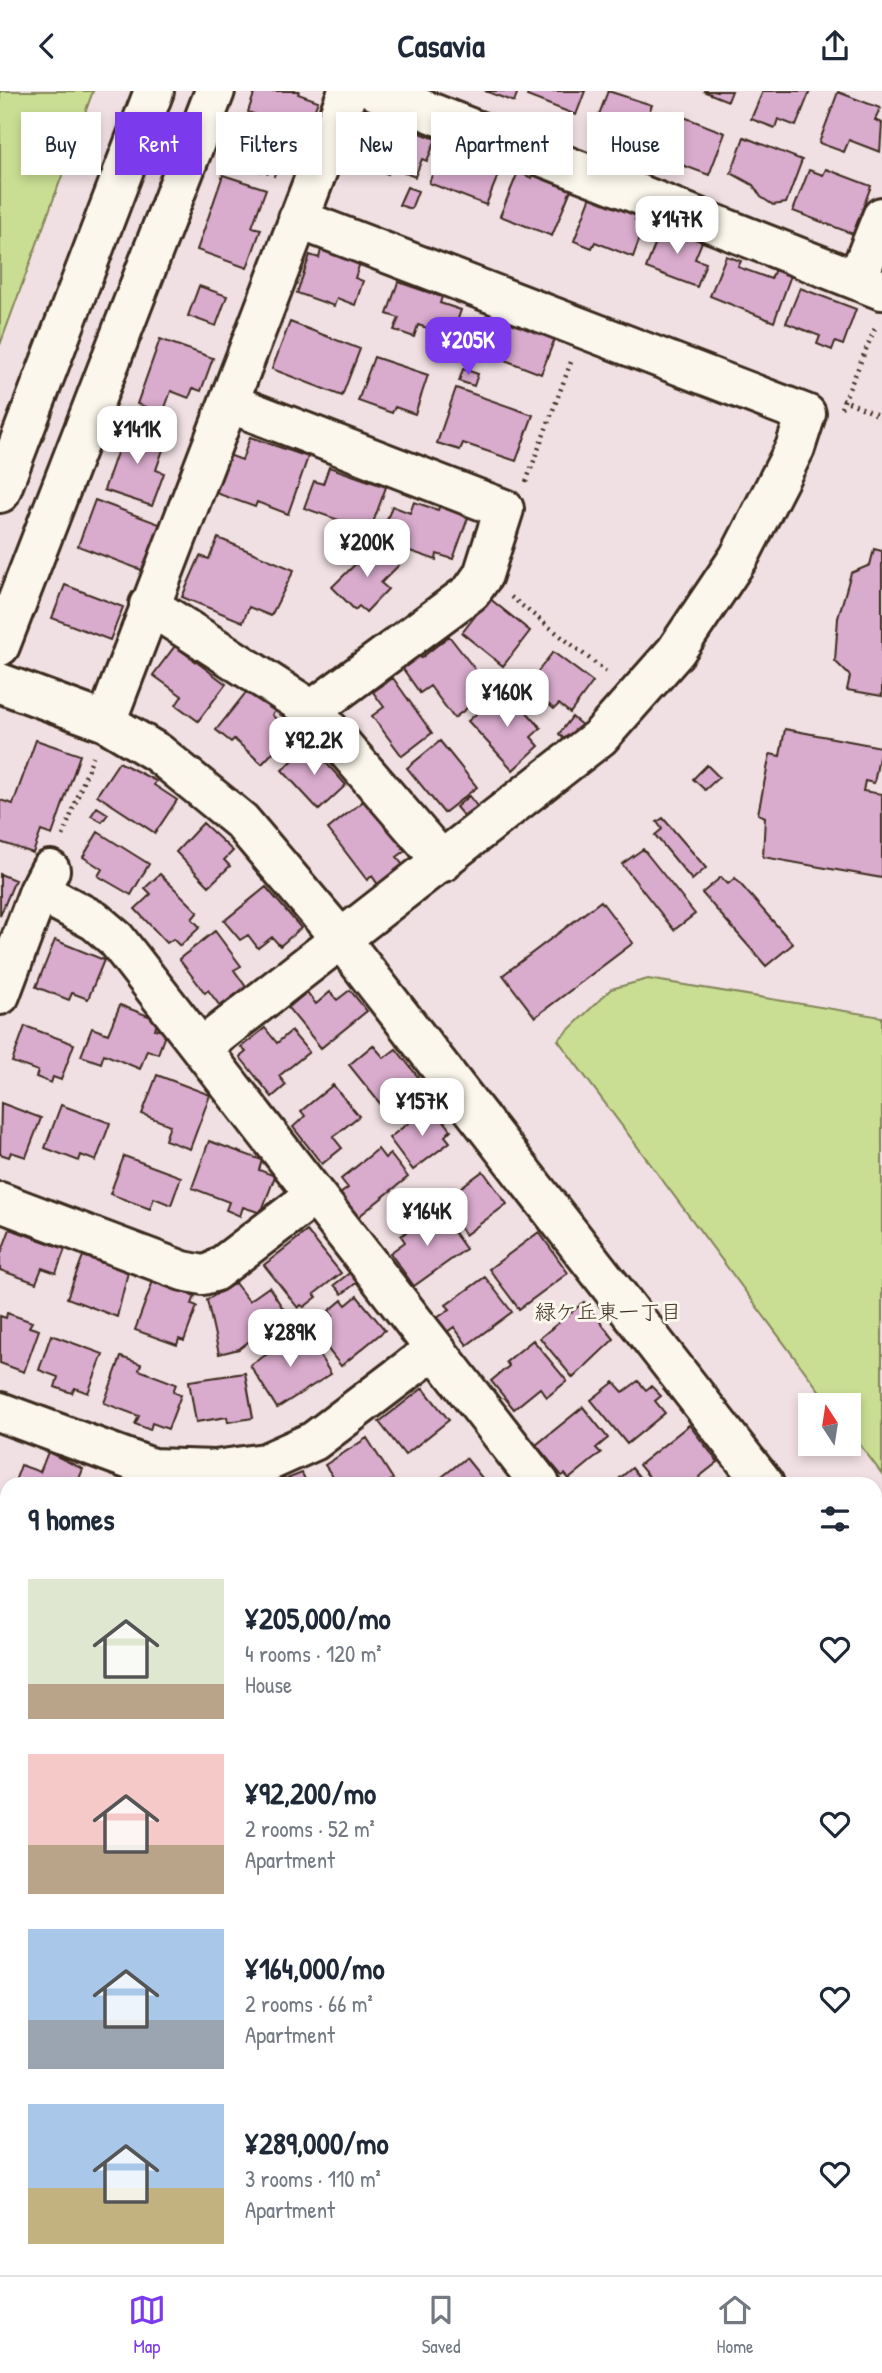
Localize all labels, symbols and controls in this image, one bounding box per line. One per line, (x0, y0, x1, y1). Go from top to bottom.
text: Casavia (397, 24, 485, 67)
icon: back (28, 27, 66, 65)
icon: share (816, 27, 854, 65)
chip: Buy (21, 112, 101, 175)
chip: Rent (115, 112, 202, 175)
chip: Filters (216, 112, 322, 175)
chip: New (336, 112, 417, 175)
chip: Apartment (431, 112, 573, 175)
chip: House (587, 112, 684, 175)
pin: ¥147K (628, 197, 726, 256)
text: ¥147K (651, 203, 703, 234)
pin: ¥205K (419, 317, 517, 377)
text: ¥205K (441, 324, 495, 355)
pin: ¥141K (88, 407, 186, 466)
text: ¥141K (113, 413, 161, 444)
pin: ¥200K (318, 519, 416, 579)
text: ¥200K (340, 526, 394, 557)
pin: ¥160K (458, 669, 556, 729)
text: ¥160K (482, 676, 532, 707)
pin: ¥92.2K (257, 717, 371, 777)
text: ¥92.2K (285, 724, 343, 755)
pin: ¥157K (373, 1079, 471, 1138)
text: ¥157K (396, 1085, 448, 1116)
pin: ¥164K (378, 1189, 476, 1248)
text: ¥164K (403, 1195, 451, 1226)
district label: 緑ケ丘東一丁目 (535, 1297, 682, 1326)
pin: ¥289K (241, 1309, 339, 1369)
text: ¥289K (264, 1316, 316, 1347)
north arrow (798, 1393, 861, 1456)
map controls (798, 1393, 861, 1456)
text: 9 homes (28, 1499, 115, 1539)
icon: filters (816, 1500, 854, 1538)
text: ¥205,000/mo (245, 1598, 391, 1638)
icon: home (84, 1607, 168, 1691)
icon: heart (816, 1630, 854, 1668)
text: 4 rooms · 120 m² (245, 1638, 382, 1669)
text: House (245, 1669, 292, 1700)
text: ¥92,200/mo (245, 1773, 376, 1813)
icon: home (84, 1782, 168, 1866)
icon: heart (816, 1805, 854, 1843)
text: 2 rooms · 52 m² (245, 1813, 375, 1844)
text: Apartment (245, 1844, 335, 1875)
text: ¥164,000/mo (245, 1948, 385, 1988)
icon: home (84, 1957, 168, 2041)
icon: heart (816, 1980, 854, 2018)
text: 2 rooms · 66 m² (245, 1988, 373, 2019)
text: Apartment (245, 2019, 335, 2050)
text: ¥289,000/mo (245, 2123, 389, 2163)
icon: home (84, 2132, 168, 2216)
icon: heart (816, 2155, 854, 2193)
text: 3 rooms · 110 m² (245, 2163, 381, 2194)
text: Apartment (245, 2194, 335, 2225)
tab: Map (128, 2291, 166, 2359)
tab: Saved (422, 2291, 460, 2359)
tab: Home (716, 2291, 754, 2359)

